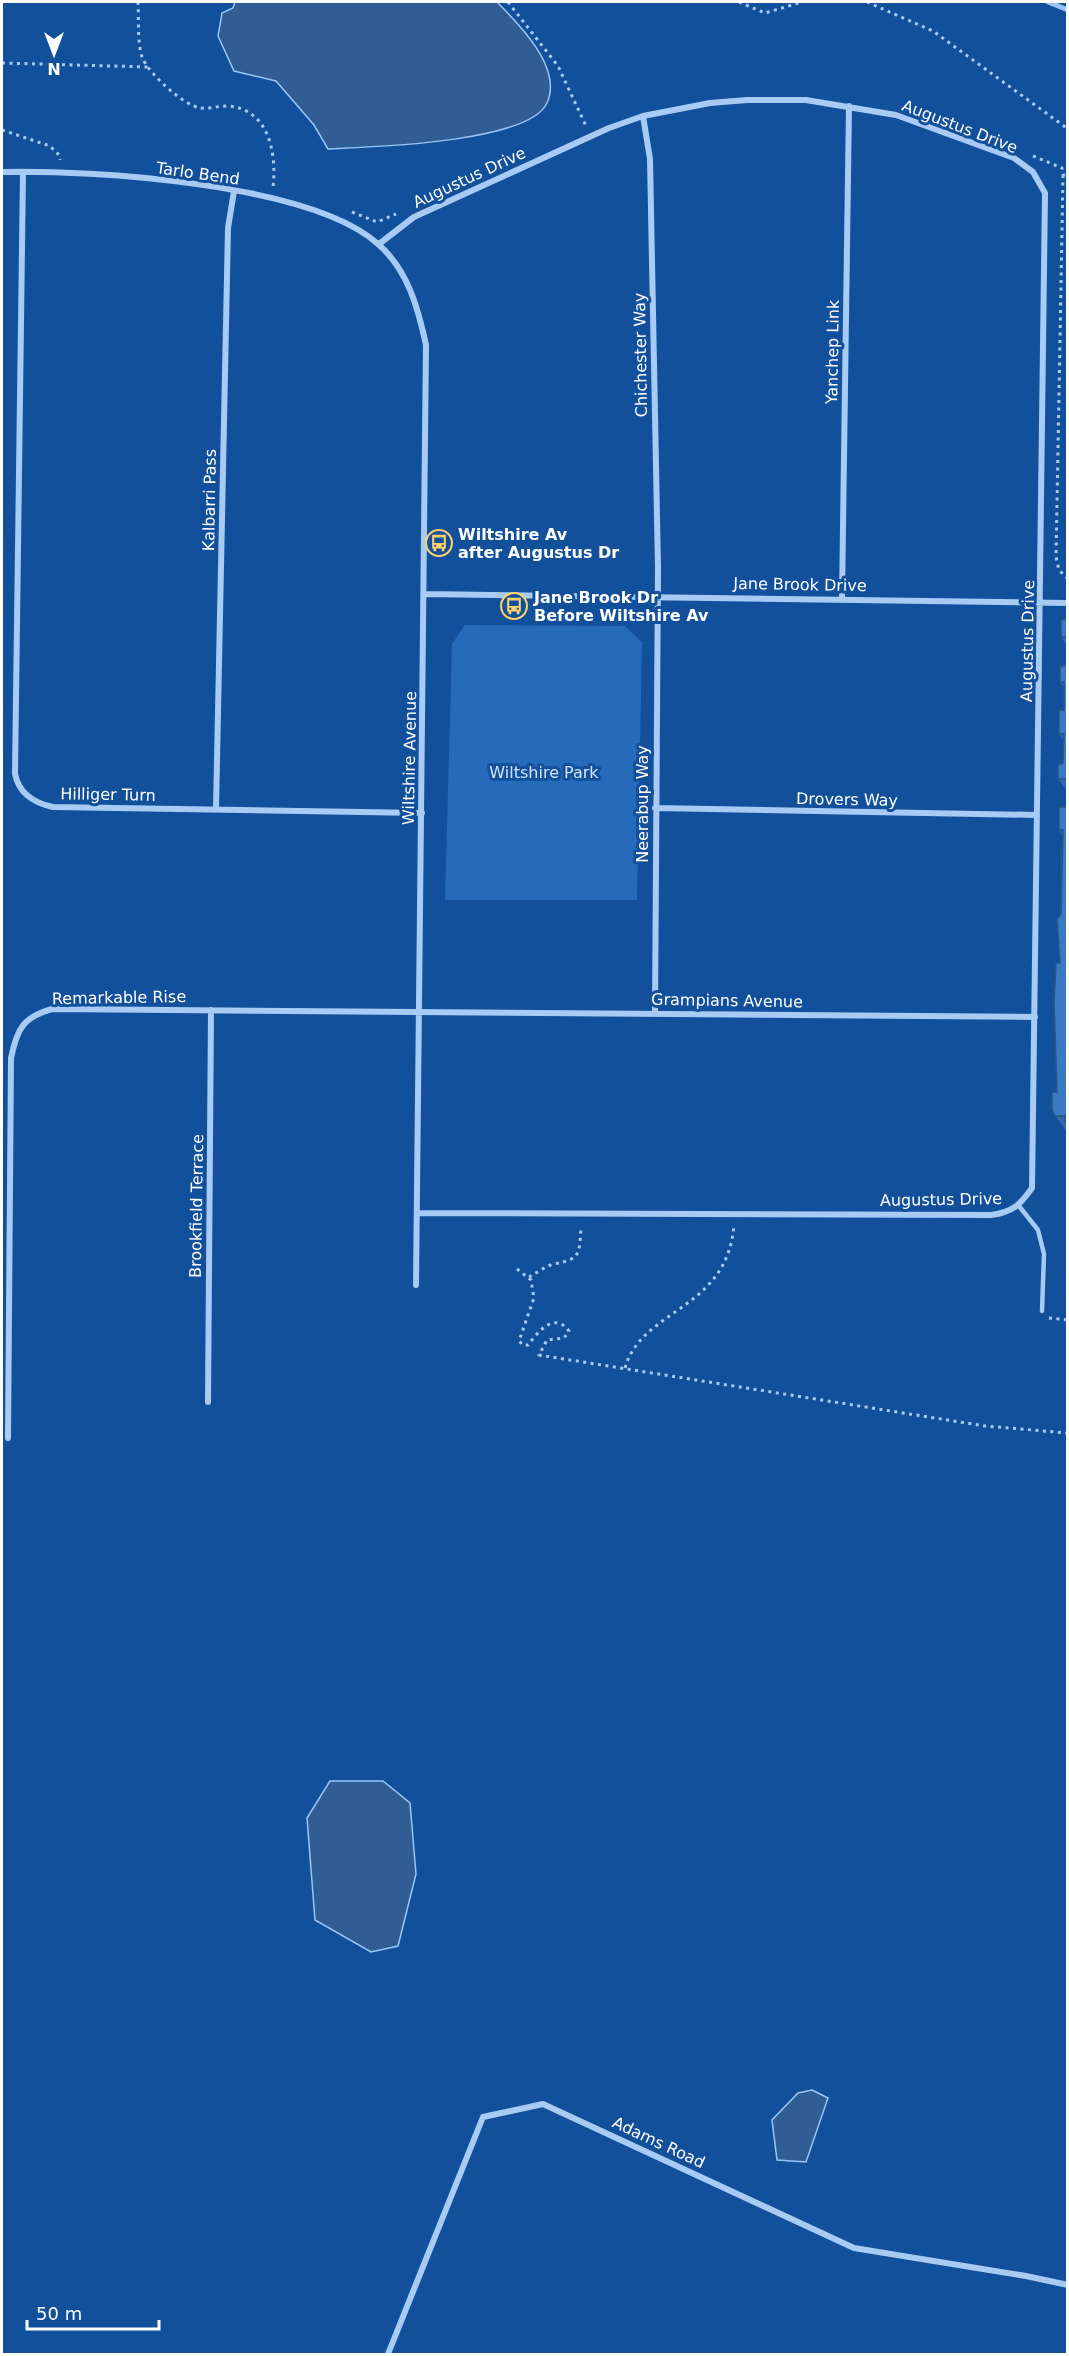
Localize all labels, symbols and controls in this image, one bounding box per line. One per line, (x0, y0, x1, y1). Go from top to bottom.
north arrow (24, 24, 84, 84)
text: N (47, 59, 61, 78)
street label: Augustus Drive (899, 96, 1020, 157)
street label: Augustus Drive (410, 143, 529, 212)
street label: Tarlo Bend (154, 158, 241, 189)
street label: Chichester Way (630, 292, 651, 418)
street label: Yanchep Link (822, 299, 843, 405)
street label: Kalbarri Pass (199, 449, 220, 551)
place label: Wiltshire Av after Augustus Dr (458, 525, 619, 562)
bus stop icon: Wiltshire Av after Augustus Dr (424, 528, 454, 558)
street label: Jane Brook Drive (732, 574, 867, 595)
street label: Augustus Drive (1017, 580, 1038, 702)
place label: Jane Brook Dr Before Wiltshire Av (533, 588, 709, 625)
bus stop icon: Jane Brook Dr Before Wiltshire Av (499, 591, 529, 621)
street label: Wiltshire Avenue (399, 691, 420, 825)
street label: Neerabup Way (633, 745, 652, 863)
park label: Wiltshire Park (489, 763, 599, 782)
street label: Hilliger Turn (60, 784, 156, 805)
street label: Drovers Way (796, 789, 898, 810)
street label: Remarkable Rise (52, 987, 186, 1008)
street label: Grampians Avenue (651, 990, 803, 1011)
street label: Brookfield Terrace (186, 1134, 207, 1278)
street label: Augustus Drive (880, 1189, 1002, 1210)
street label: Adams Road (610, 2113, 708, 2172)
scale bar (27, 2293, 159, 2331)
text: 50 m (36, 2303, 82, 2324)

